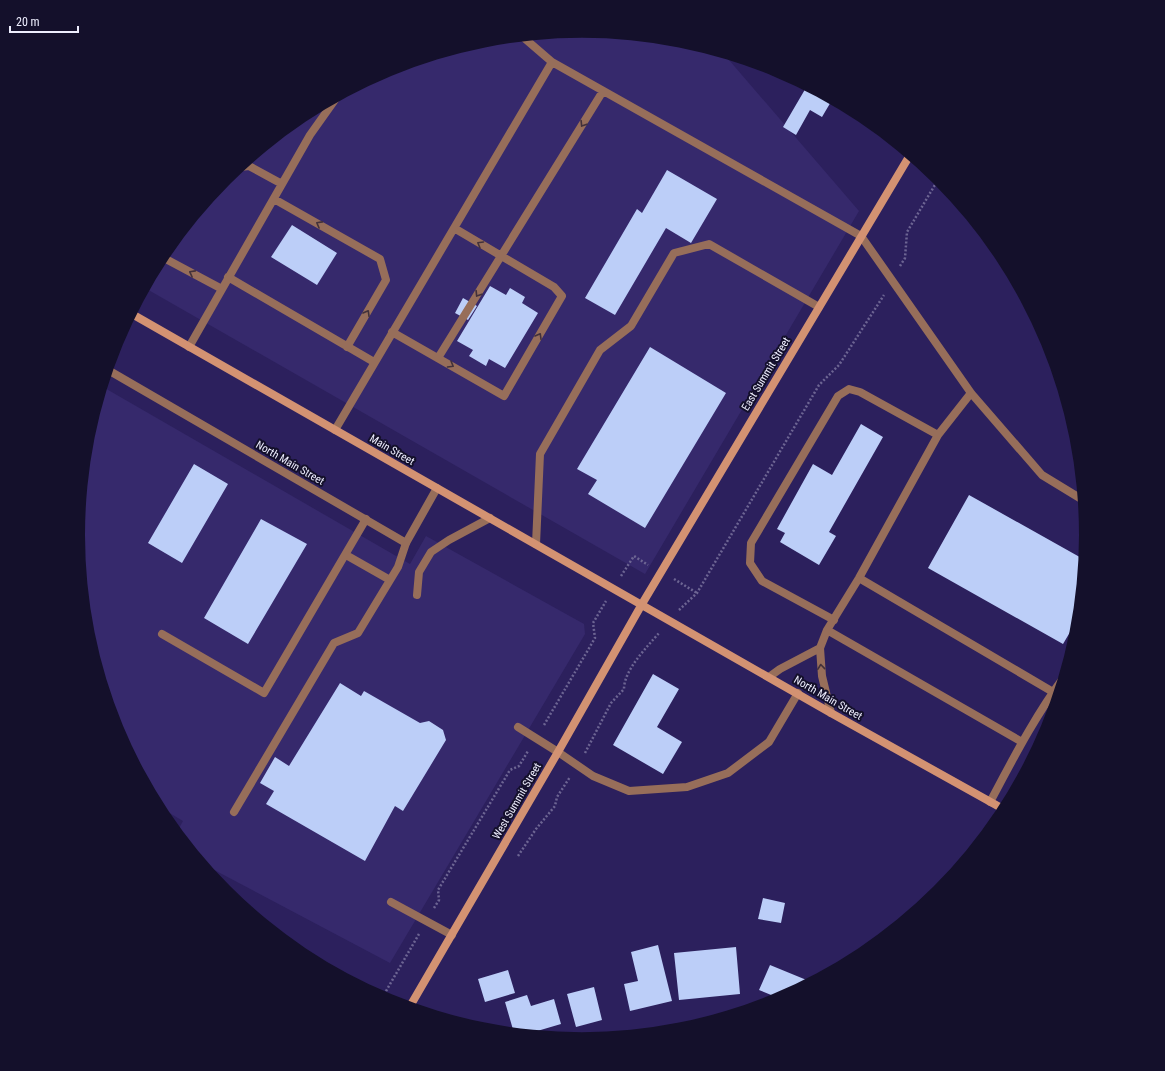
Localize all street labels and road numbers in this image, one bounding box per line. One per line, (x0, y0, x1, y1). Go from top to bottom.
street label: East Summit Street (739, 335, 793, 413)
street label: Main Street (367, 432, 417, 468)
street label: North Main Street (254, 438, 326, 488)
street label: North Main Street (792, 673, 864, 723)
street label: West Summit Street (490, 761, 544, 841)

